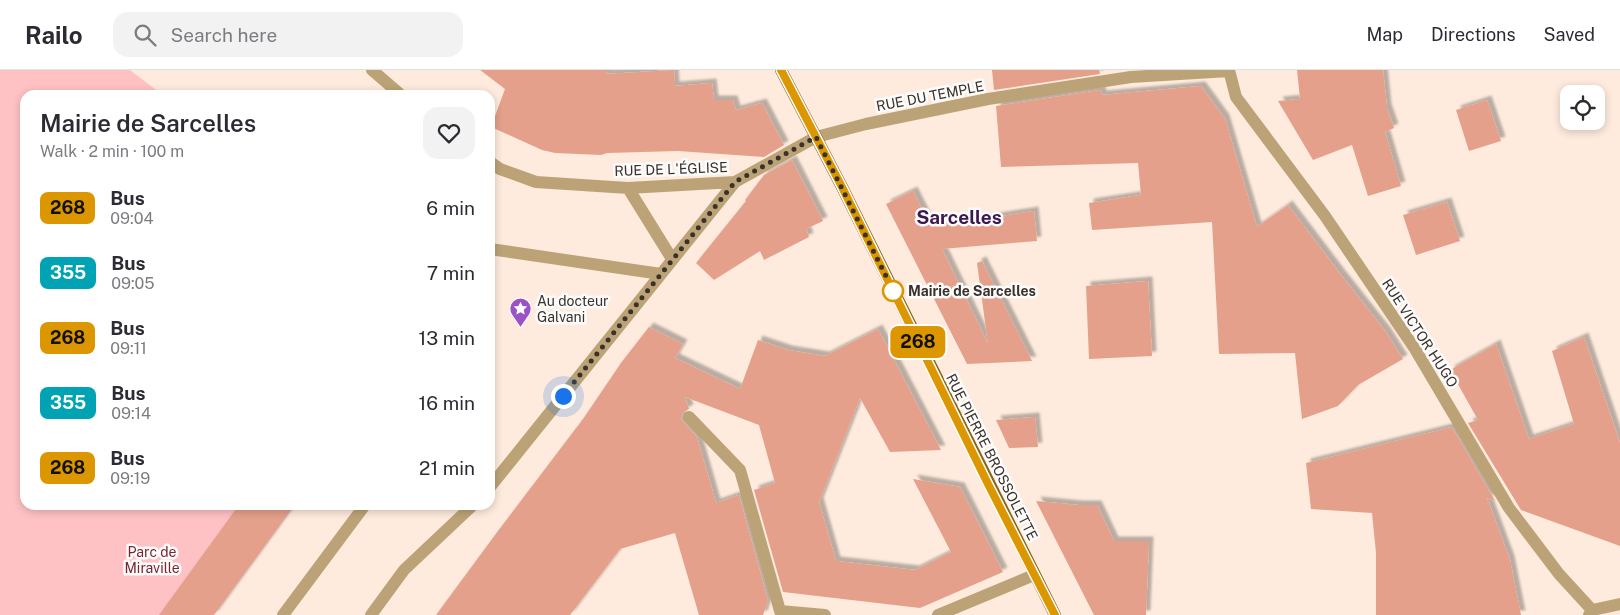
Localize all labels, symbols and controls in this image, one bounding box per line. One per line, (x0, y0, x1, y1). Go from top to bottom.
search box (113, 12, 463, 57)
text: Railo (25, 21, 83, 49)
icon: search (131, 21, 159, 49)
text: Search here (171, 24, 277, 46)
text: Map (1366, 24, 1403, 45)
text: Directions (1431, 24, 1516, 45)
text: Saved (1544, 24, 1595, 45)
street label: RUE DU TEMPLE (875, 78, 985, 114)
map controls (1560, 85, 1605, 130)
button: locate (1560, 85, 1605, 130)
button: heart (423, 107, 475, 159)
text: Mairie de Sarcelles (40, 109, 256, 137)
text: Walk · 2 min · 100 m (40, 142, 184, 161)
street label: RUE DE L'ÉGLISE (614, 158, 728, 179)
text: Bus (110, 187, 145, 209)
text: 268 (50, 197, 85, 218)
text: 6 min (426, 197, 475, 219)
district label: Sarcelles (916, 206, 1002, 228)
text: 09:04 (110, 209, 153, 228)
text: Bus (111, 252, 146, 274)
text: 355 (50, 262, 86, 283)
text: 7 min (427, 262, 475, 284)
text: 09:05 (111, 274, 155, 293)
street label: RUE VICTOR HUGO (1379, 276, 1461, 390)
marker: Mairie de Sarcelles (882, 280, 904, 302)
place label: Mairie de Sarcelles (908, 283, 1036, 299)
place label: Au docteur Galvani (537, 293, 609, 325)
place icon: Au docteur Galvani (509, 297, 533, 328)
text: Bus (110, 317, 145, 339)
line badge: 268 (889, 326, 947, 358)
text: 268 (50, 327, 85, 348)
text: 13 min (418, 327, 475, 349)
text: 268 (900, 331, 936, 352)
text: 09:11 (110, 339, 147, 358)
street label: RUE PIERRE BROSSOLETTE (943, 371, 1041, 543)
text: Bus (111, 382, 146, 404)
your location (551, 384, 576, 409)
text: 355 (50, 392, 86, 413)
text: 16 min (419, 392, 475, 414)
text: 09:14 (111, 404, 151, 423)
text: Bus (110, 447, 145, 469)
text: 268 (50, 457, 85, 478)
text: 21 min (419, 457, 475, 479)
text: 09:19 (110, 469, 150, 488)
park label: Parc de Miraville (124, 544, 180, 576)

